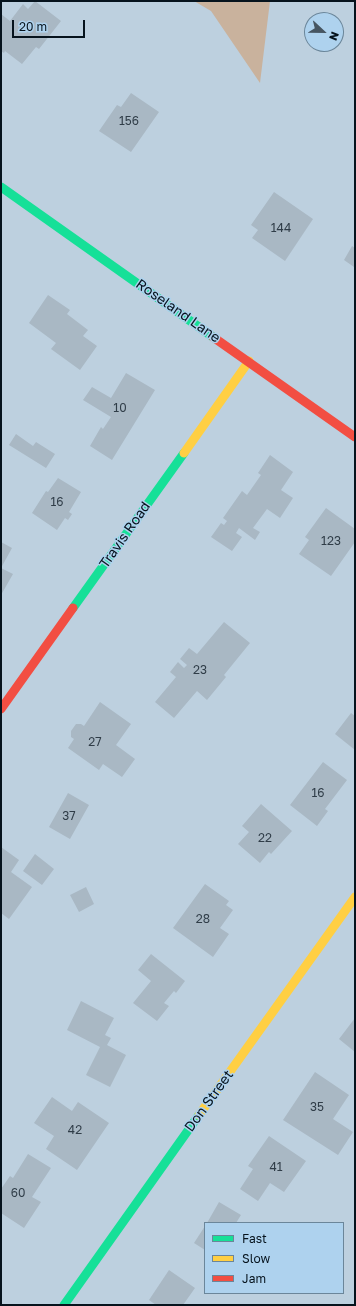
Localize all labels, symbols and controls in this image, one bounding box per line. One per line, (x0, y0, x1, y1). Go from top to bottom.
scale bar (14, 12, 87, 38)
north arrow (304, 12, 344, 52)
text: 20 m (19, 19, 47, 34)
text: N (327, 30, 342, 43)
house number: 156 (119, 114, 139, 128)
house number: 144 (271, 221, 291, 235)
street label: Roseland Lane (133, 276, 223, 346)
house number: 10 (113, 401, 127, 415)
house number: 16 (50, 495, 64, 509)
street label: Travis Road (96, 499, 154, 571)
house number: 123 (321, 534, 341, 548)
house number: 23 (193, 663, 207, 677)
house number: 27 (88, 735, 102, 749)
house number: 16 (311, 786, 325, 800)
house number: 37 (62, 809, 76, 823)
house number: 22 (258, 831, 272, 845)
house number: 28 (196, 912, 210, 926)
street label: Don Street (181, 1067, 237, 1135)
house number: 35 (310, 1100, 324, 1114)
house number: 42 (68, 1123, 82, 1137)
house number: 41 (269, 1160, 283, 1174)
house number: 60 (11, 1186, 25, 1200)
legend (204, 1222, 344, 1294)
text: Fast (242, 1231, 267, 1246)
text: Slow (242, 1251, 270, 1266)
text: Jam (242, 1271, 266, 1286)

